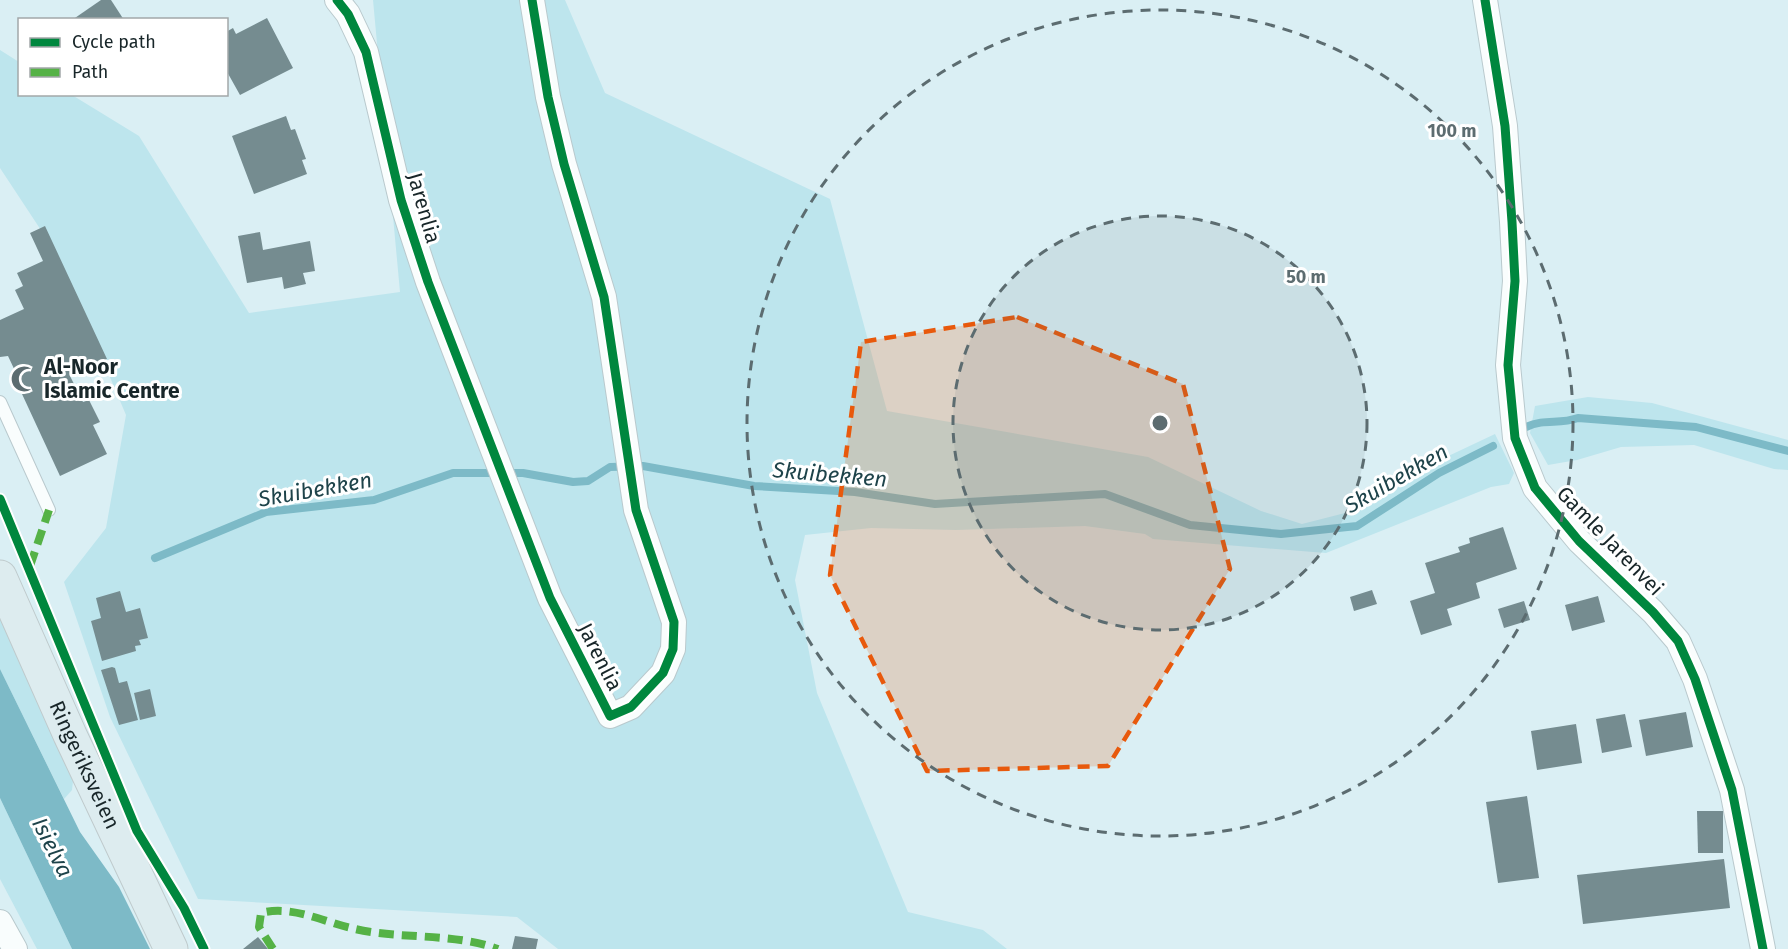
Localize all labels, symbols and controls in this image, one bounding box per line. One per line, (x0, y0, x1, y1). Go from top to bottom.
legend (18, 18, 228, 96)
text: Cycle path (72, 31, 156, 53)
text: Path (72, 61, 108, 83)
text: 100 m (1428, 120, 1476, 142)
street label: Jarenlia (402, 170, 446, 246)
text: 50 m (1286, 266, 1326, 288)
place label: Al-Noor Islamic Centre (43, 354, 180, 404)
mosque icon: Al-Noor Islamic Centre (9, 364, 39, 394)
centre of rings (1150, 413, 1170, 433)
water label: Skuibekken (1339, 438, 1453, 519)
water label: Skuibekken (771, 456, 888, 493)
water label: Skuibekken (255, 466, 374, 513)
street label: Gamle Jarenvei (1551, 481, 1669, 601)
street label: Jarenlia (572, 619, 628, 695)
street label: Ringeriksveien (43, 697, 125, 833)
water label: Isielva (26, 813, 79, 882)

